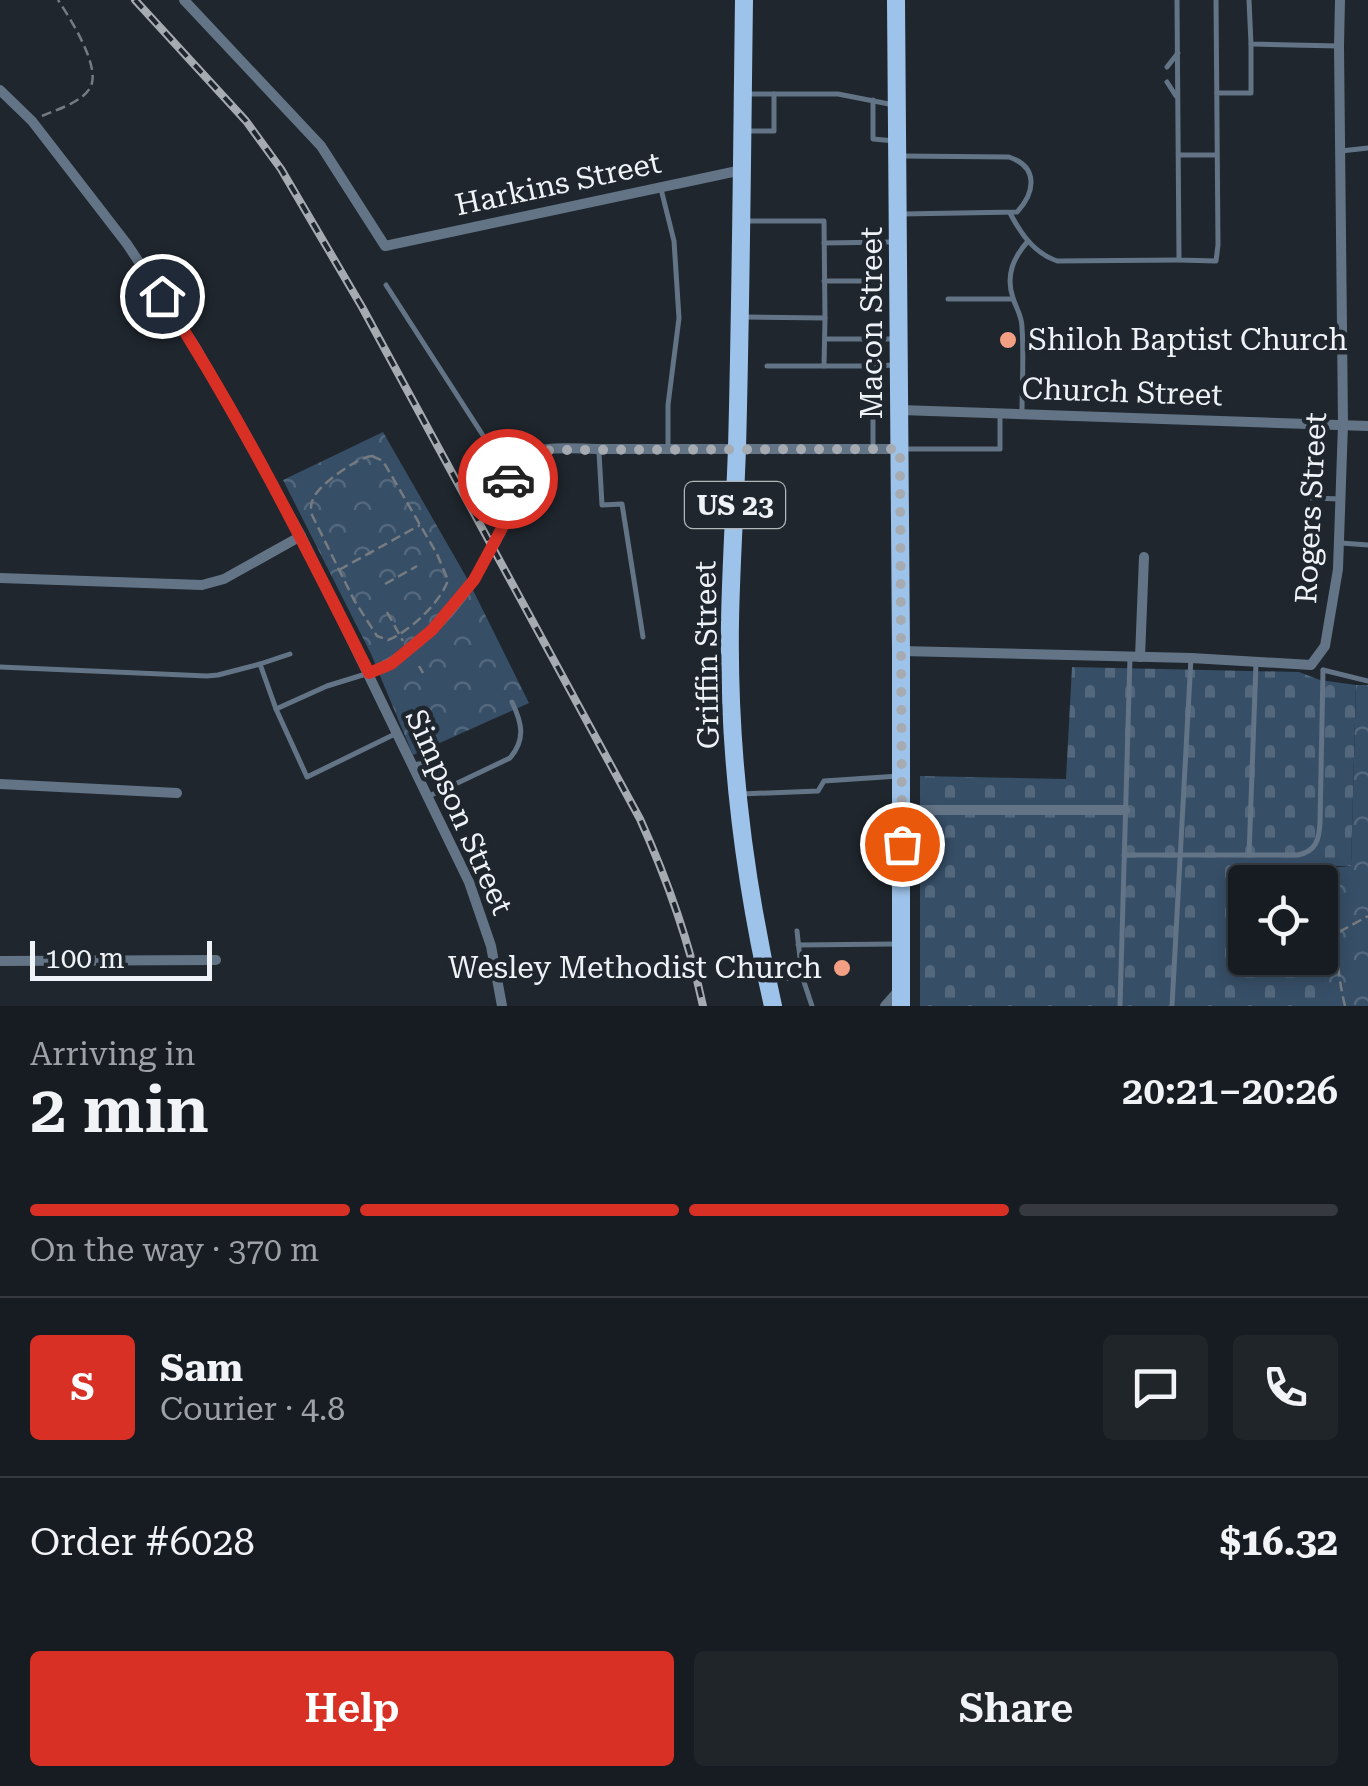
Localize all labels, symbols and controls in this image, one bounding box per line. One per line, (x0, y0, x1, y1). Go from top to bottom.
street label: Harkins Street (452, 145, 664, 222)
street label: Macon Street (854, 227, 889, 419)
pin (120, 254, 205, 339)
icon: home (135, 269, 190, 324)
place label: Shiloh Baptist Church (1028, 322, 1348, 357)
marker: Shiloh Baptist Church (997, 329, 1019, 351)
street label: Church Street (1021, 371, 1223, 412)
street label: Rogers Street (1288, 411, 1333, 605)
courier (458, 429, 558, 529)
icon: car (481, 452, 536, 507)
road number: US 23 (685, 482, 785, 528)
street label: Griffin Street (687, 560, 726, 750)
street label: Simpson Street (399, 704, 520, 920)
pin (860, 802, 945, 887)
icon: bag (875, 817, 930, 872)
map controls (1228, 865, 1338, 975)
button: locate (1228, 865, 1338, 975)
scale bar (30, 936, 212, 980)
text: 100 m (45, 942, 125, 975)
place label: Wesley Methodist Church (448, 950, 822, 985)
marker: Wesley Methodist Church (831, 957, 853, 979)
text: Arriving in (30, 1035, 195, 1073)
text: 20:21–20:26 (1122, 1069, 1338, 1113)
text: 2 min (30, 1072, 209, 1148)
text: On the way · 370 m (30, 1231, 319, 1269)
button: chat (1103, 1335, 1208, 1440)
button: phone (1233, 1335, 1338, 1440)
text: Sam (160, 1346, 243, 1390)
text: S (71, 1365, 94, 1409)
text: Courier · 4.8 (160, 1390, 345, 1428)
text: Order #6028 (30, 1520, 255, 1564)
text: $16.32 (1220, 1520, 1338, 1564)
button: Help (30, 1651, 674, 1766)
button: Share (694, 1651, 1338, 1766)

